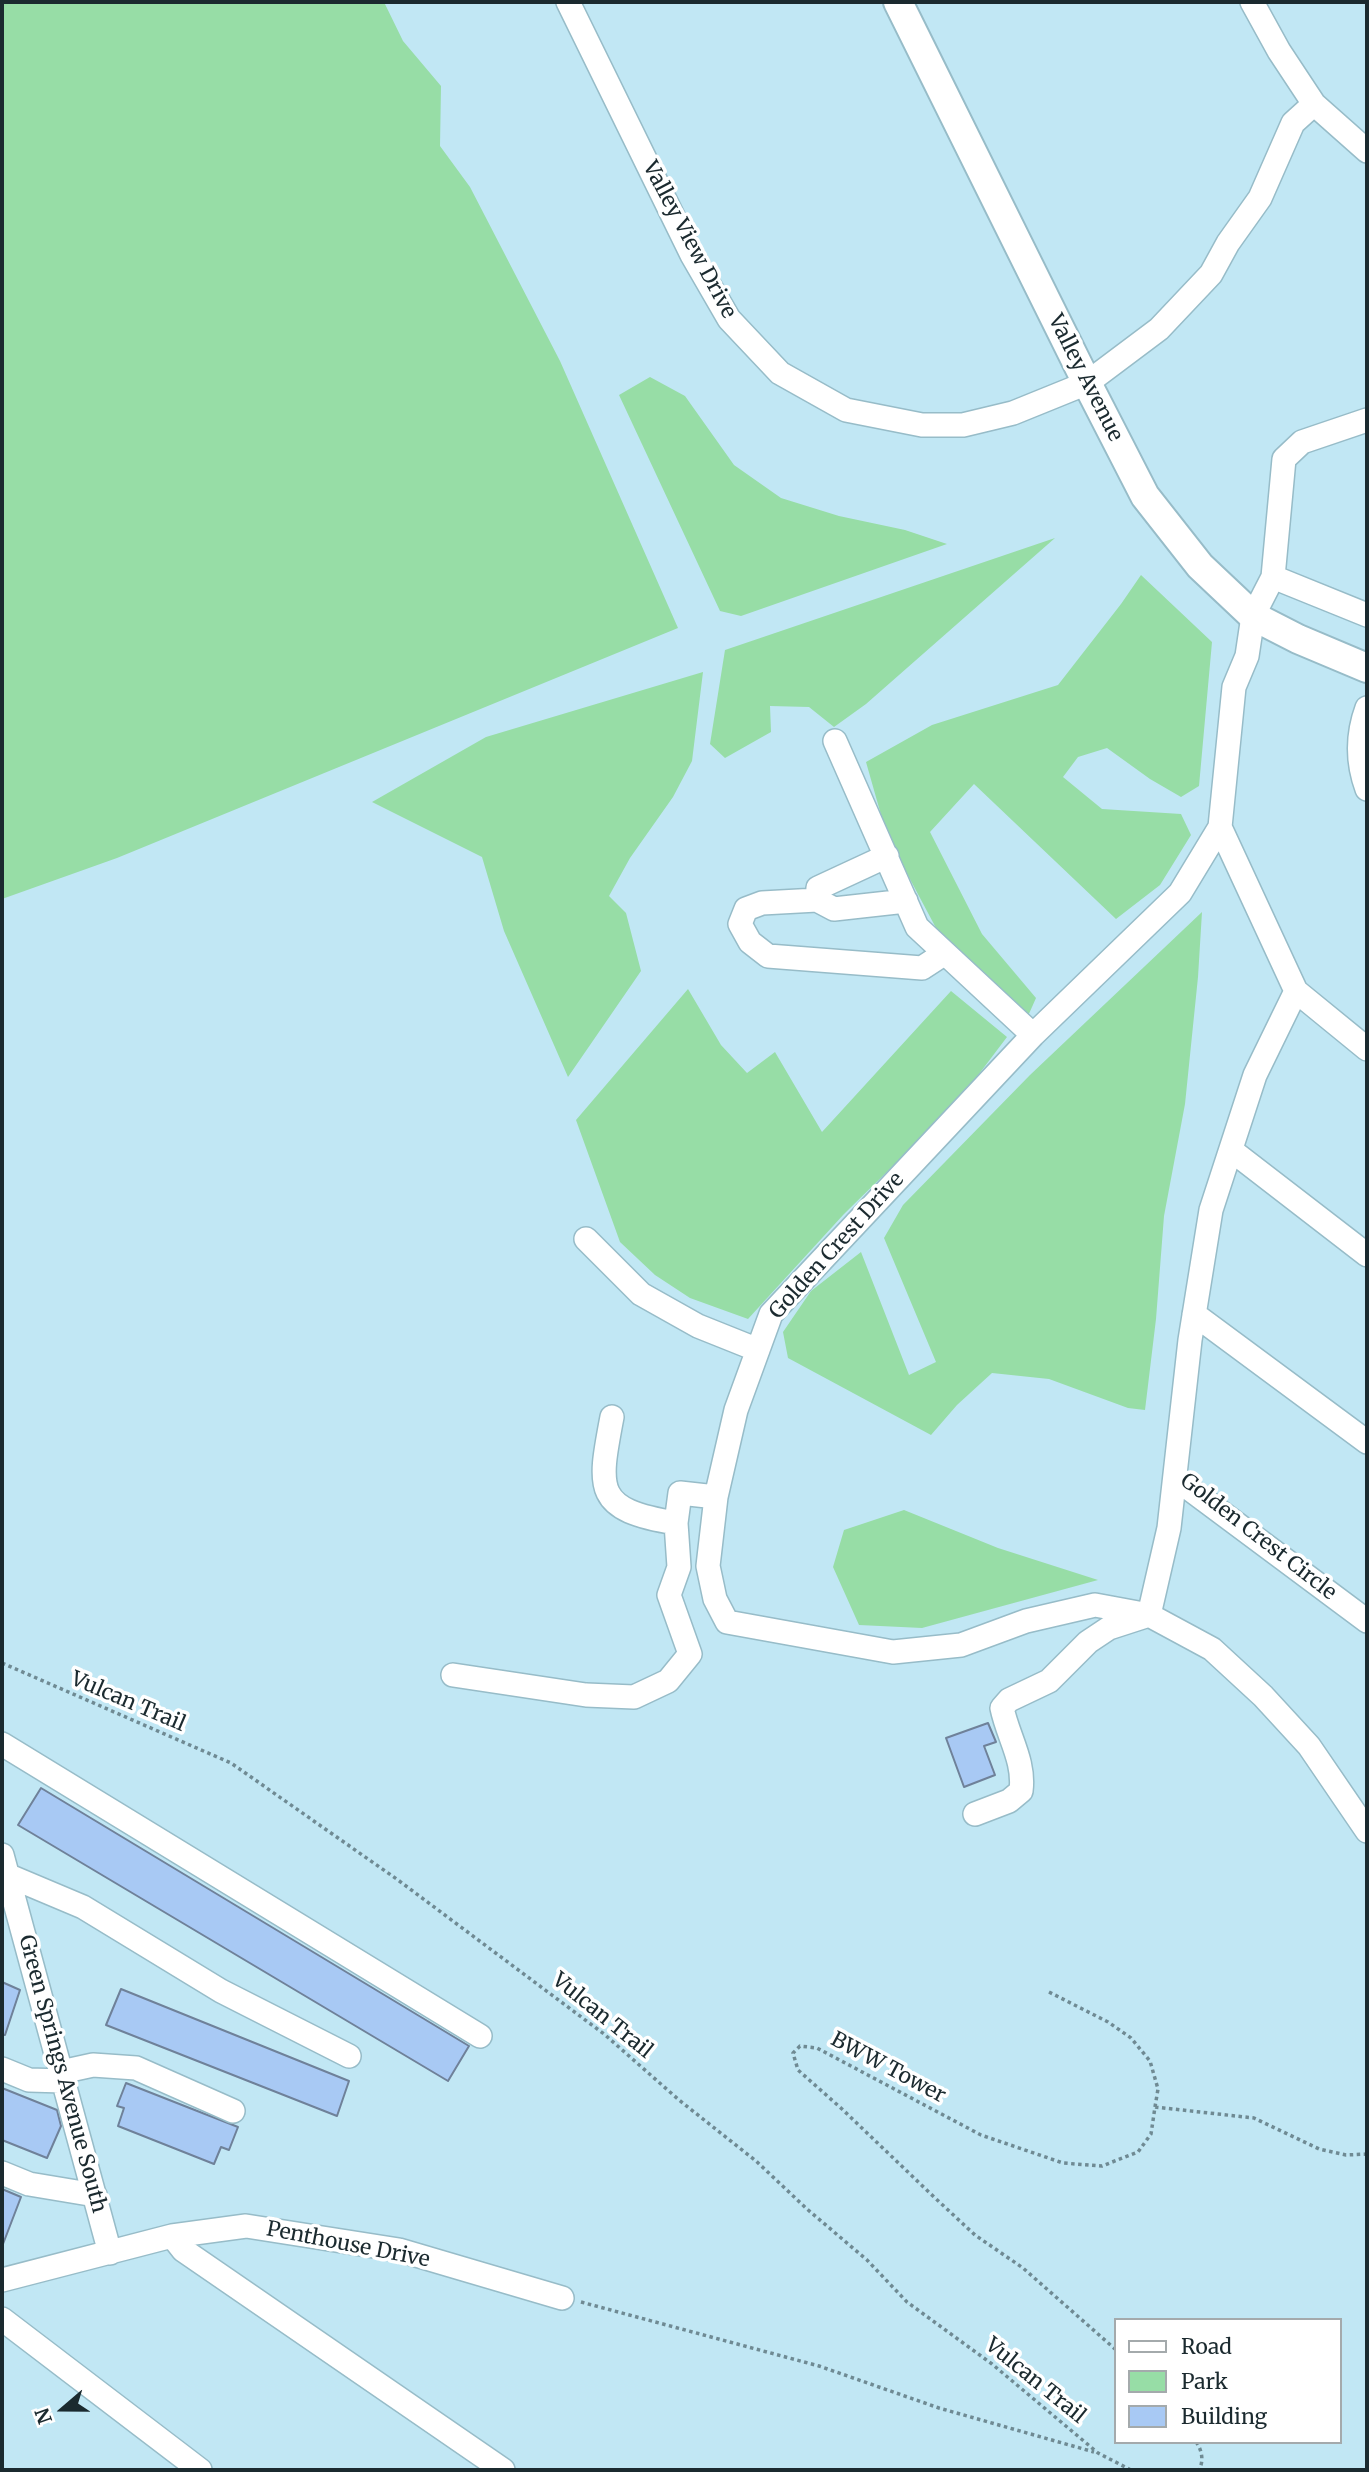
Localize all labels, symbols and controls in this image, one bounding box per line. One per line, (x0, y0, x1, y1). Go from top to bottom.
street label: Valley View Drive (637, 157, 741, 323)
street label: Valley Avenue (1042, 310, 1128, 446)
street label: Golden Crest Drive (765, 1168, 909, 1324)
street label: Golden Crest Circle (1175, 1468, 1341, 1606)
street label: Vulcan Trail (67, 1667, 189, 1737)
street label: Green Springs Avenue South (13, 1932, 111, 2216)
street label: Vulcan Trail (547, 1968, 657, 2064)
street label: BWW Tower (826, 2027, 950, 2109)
street label: Penthouse Drive (264, 2217, 432, 2273)
legend (1114, 2318, 1341, 2444)
street label: Vulcan Trail (980, 2333, 1090, 2429)
text: Road (1181, 2333, 1232, 2360)
text: Park (1181, 2368, 1228, 2395)
north arrow (28, 2374, 98, 2444)
text: Building (1181, 2403, 1267, 2430)
text: N (29, 2405, 57, 2427)

